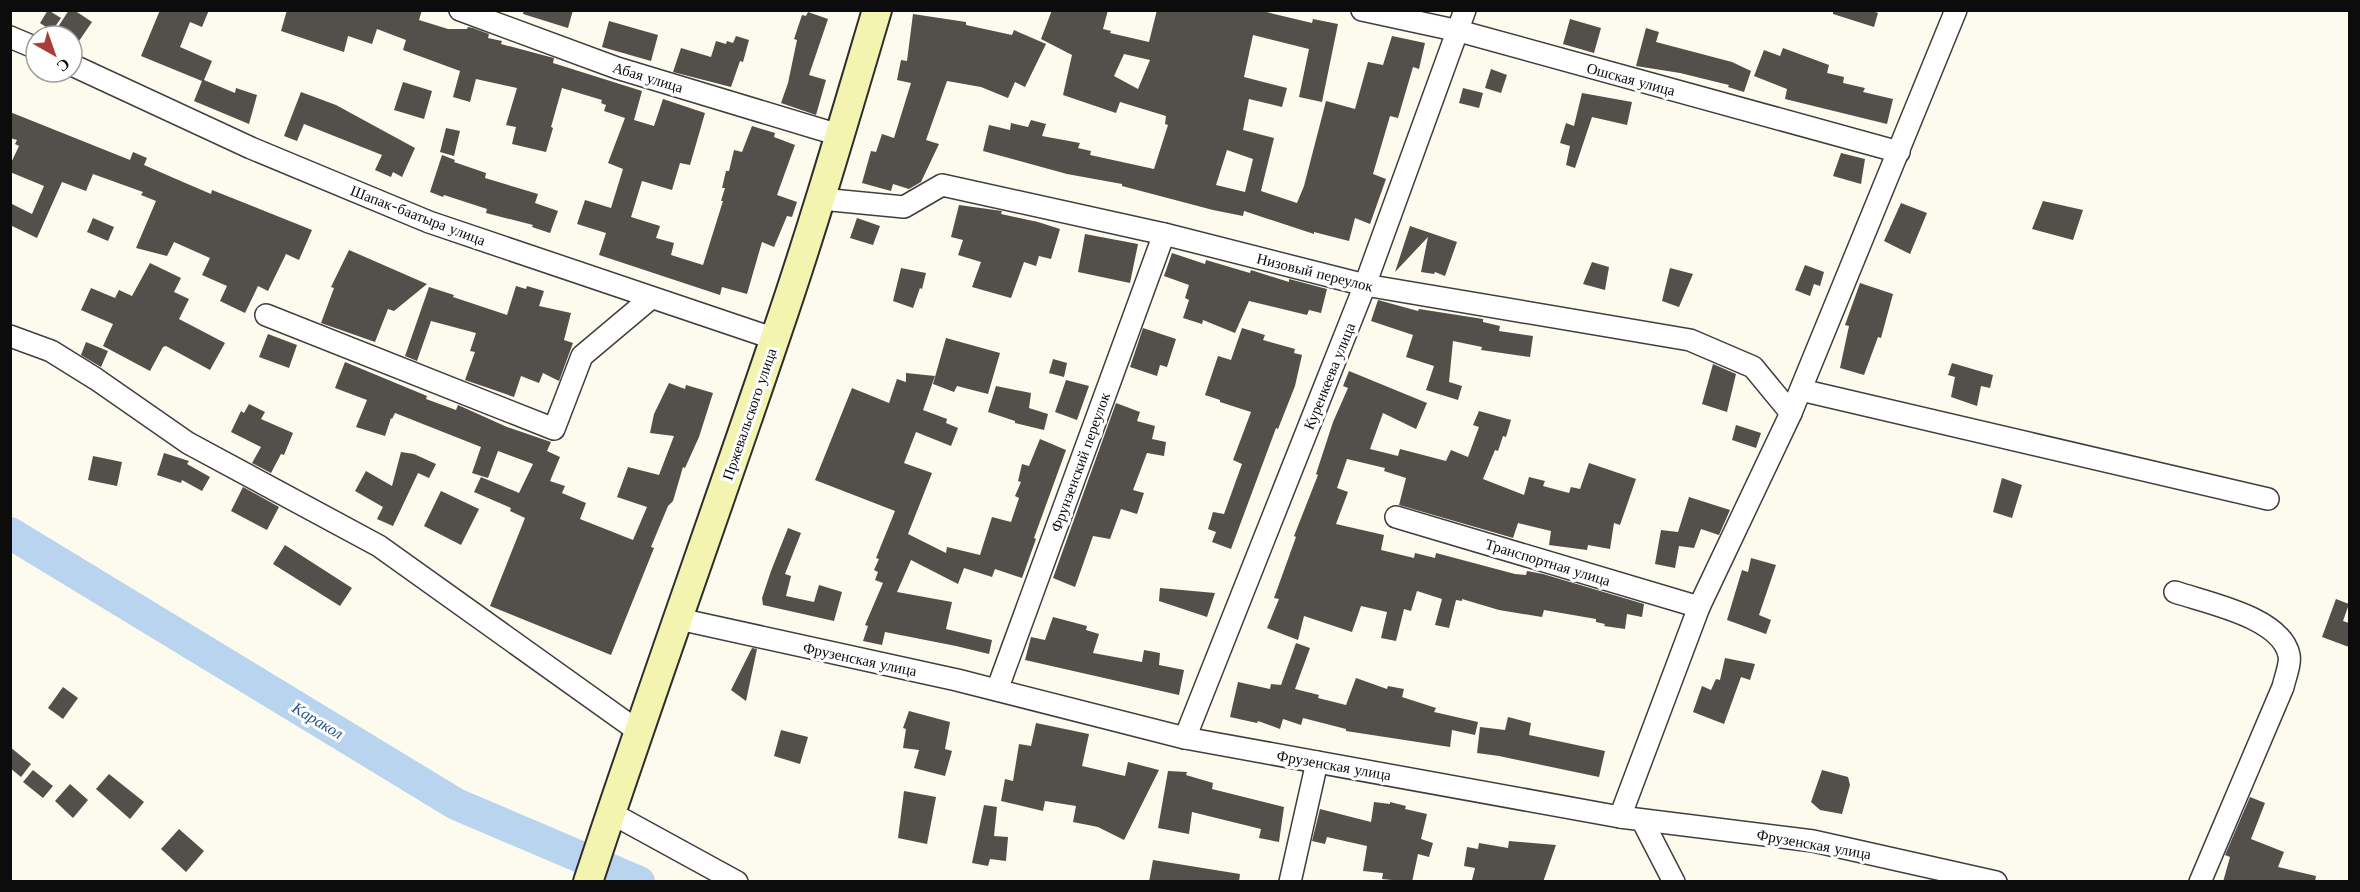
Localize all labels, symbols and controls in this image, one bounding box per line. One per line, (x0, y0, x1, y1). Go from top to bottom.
north arrow (24, 24, 84, 84)
text: С (53, 54, 74, 77)
street label: Абая улица (611, 57, 686, 97)
street label: Ошская улица (1585, 58, 1678, 100)
street label: Шапак-баатыра улица (348, 180, 489, 250)
street label: Низовый переулок (1255, 248, 1376, 296)
street label: Куренкеева улица (1299, 319, 1359, 432)
street label: Пржевальского улица (717, 345, 781, 483)
street label: Фрунзенский переулок (1046, 389, 1114, 534)
street label: Транспортная улица (1483, 534, 1613, 590)
street label: Фрузенская улица (801, 638, 919, 680)
water label: Каракол (288, 696, 347, 743)
street label: Фрузенская улица (1275, 746, 1393, 784)
street label: Фрузенская улица (1755, 825, 1873, 863)

